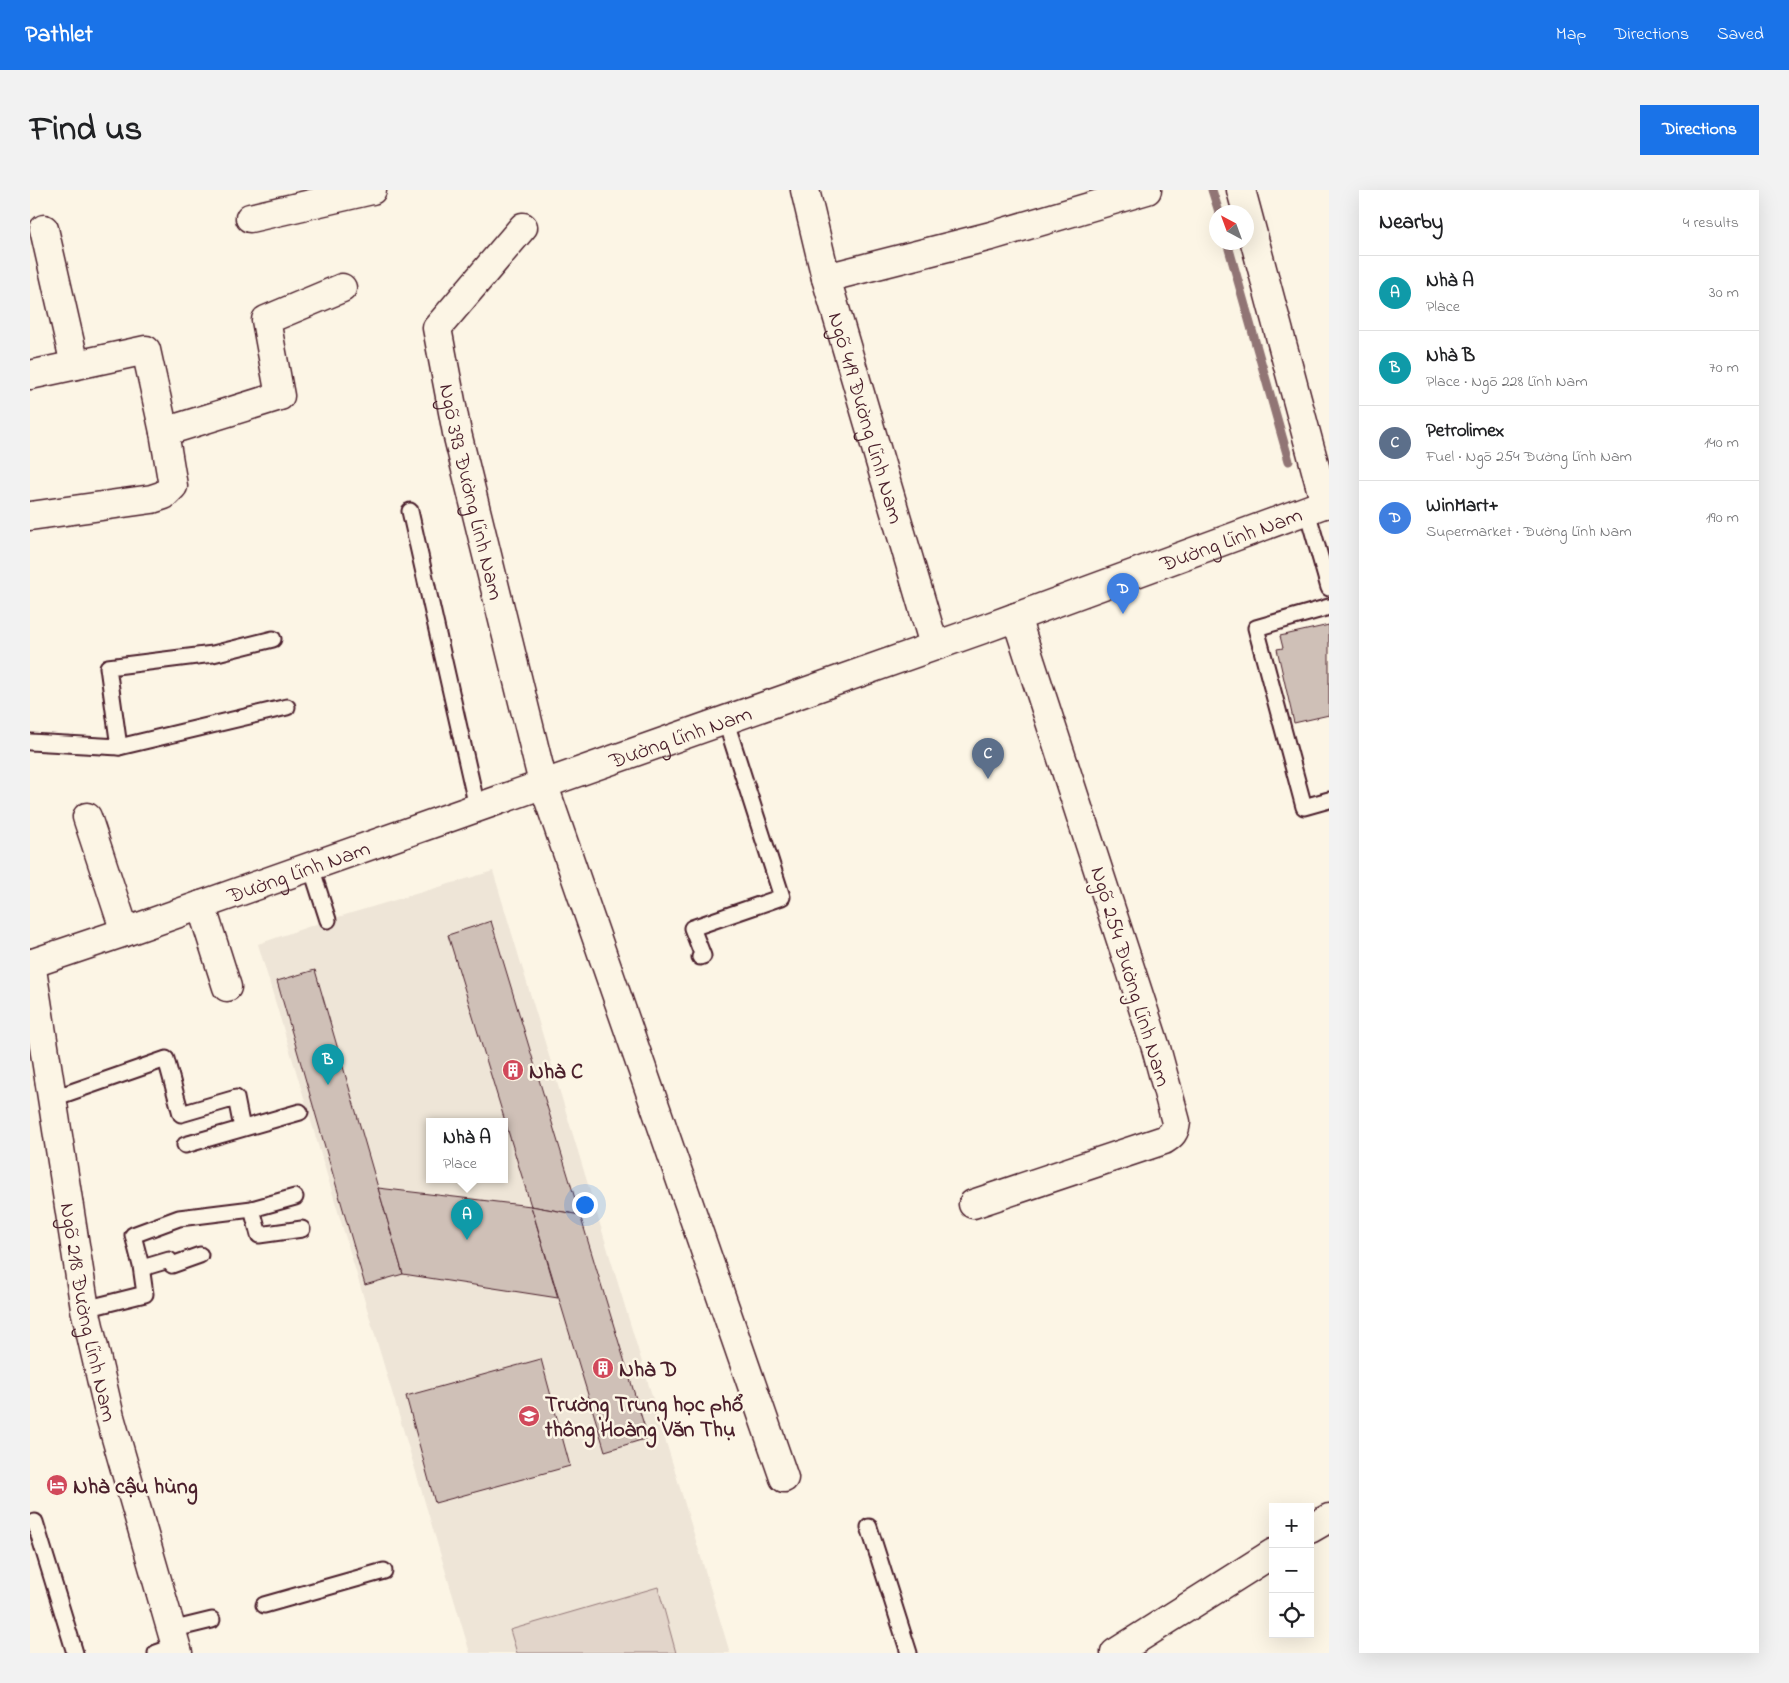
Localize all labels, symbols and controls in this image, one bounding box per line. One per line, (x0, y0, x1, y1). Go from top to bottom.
text: Pathlet (25, 18, 93, 53)
text: Map (1556, 22, 1586, 48)
text: Directions (1614, 22, 1689, 48)
text: Saved (1717, 22, 1764, 48)
text: Find us (30, 105, 142, 156)
button: Directions (1640, 105, 1759, 155)
north arrow (1209, 205, 1254, 250)
text: Nearby (1379, 208, 1443, 238)
text: 4 results (1683, 211, 1739, 235)
text: Nhà A (1426, 268, 1474, 295)
text: A (1390, 281, 1400, 305)
text: 30 m (1709, 281, 1739, 305)
text: Place (1426, 295, 1460, 319)
street label: Ngõ 419 Đường Lĩnh Nam (818, 309, 910, 528)
text: Nhà B (1426, 343, 1475, 370)
text: B (1390, 356, 1400, 380)
text: 70 m (1709, 356, 1739, 380)
text: Place · Ngõ 228 Lĩnh Nam (1426, 370, 1588, 394)
street label: Ngõ 393 Đường Lĩnh Nam (429, 381, 510, 604)
text: Petrolimex (1426, 418, 1504, 445)
text: C (1391, 431, 1399, 455)
text: 140 m (1704, 431, 1739, 455)
text: Fuel · Ngõ 254 Đường Lĩnh Nam (1426, 445, 1632, 469)
text: WinMart+ (1426, 493, 1499, 520)
street label: Đường Lĩnh Nam (1155, 500, 1307, 582)
text: D (1389, 506, 1401, 530)
text: 190 m (1706, 506, 1739, 530)
text: Supermarket · Đường Lĩnh Nam (1426, 520, 1632, 544)
pin: D (1107, 573, 1139, 614)
street label: Đường Lĩnh Nam (605, 699, 757, 779)
pin: C (972, 738, 1004, 779)
street label: Đường Lĩnh Nam (223, 834, 375, 914)
street label: Ngõ 254 Đường Lĩnh Nam (1079, 863, 1178, 1091)
pin: B (312, 1044, 344, 1085)
place label: Nhà C (529, 1057, 583, 1089)
building icon: Nhà C (501, 1058, 525, 1082)
popup (426, 1118, 508, 1183)
text: Nhà A (443, 1125, 491, 1152)
text: Place (443, 1152, 477, 1176)
your location (572, 1192, 598, 1218)
pin: A (451, 1199, 483, 1240)
street label: Ngõ 218 Đường Lĩnh Nam (50, 1201, 124, 1425)
place label: Nhà D (619, 1355, 677, 1387)
building icon: Nhà D (591, 1356, 615, 1380)
place label: Trường Trung học phổ thông Hoàng Văn Thụ (544, 1390, 744, 1448)
school or university icon: Trường Trung học phổ thông Hoàng Văn Thụ (517, 1404, 541, 1428)
place label: Nhà cậu hùng (73, 1472, 198, 1505)
hotel icon: Nhà cậu hùng (45, 1473, 69, 1497)
map controls (1269, 1503, 1314, 1638)
button: + (1269, 1503, 1314, 1548)
button: − (1269, 1548, 1314, 1593)
button: locate (1269, 1593, 1314, 1638)

